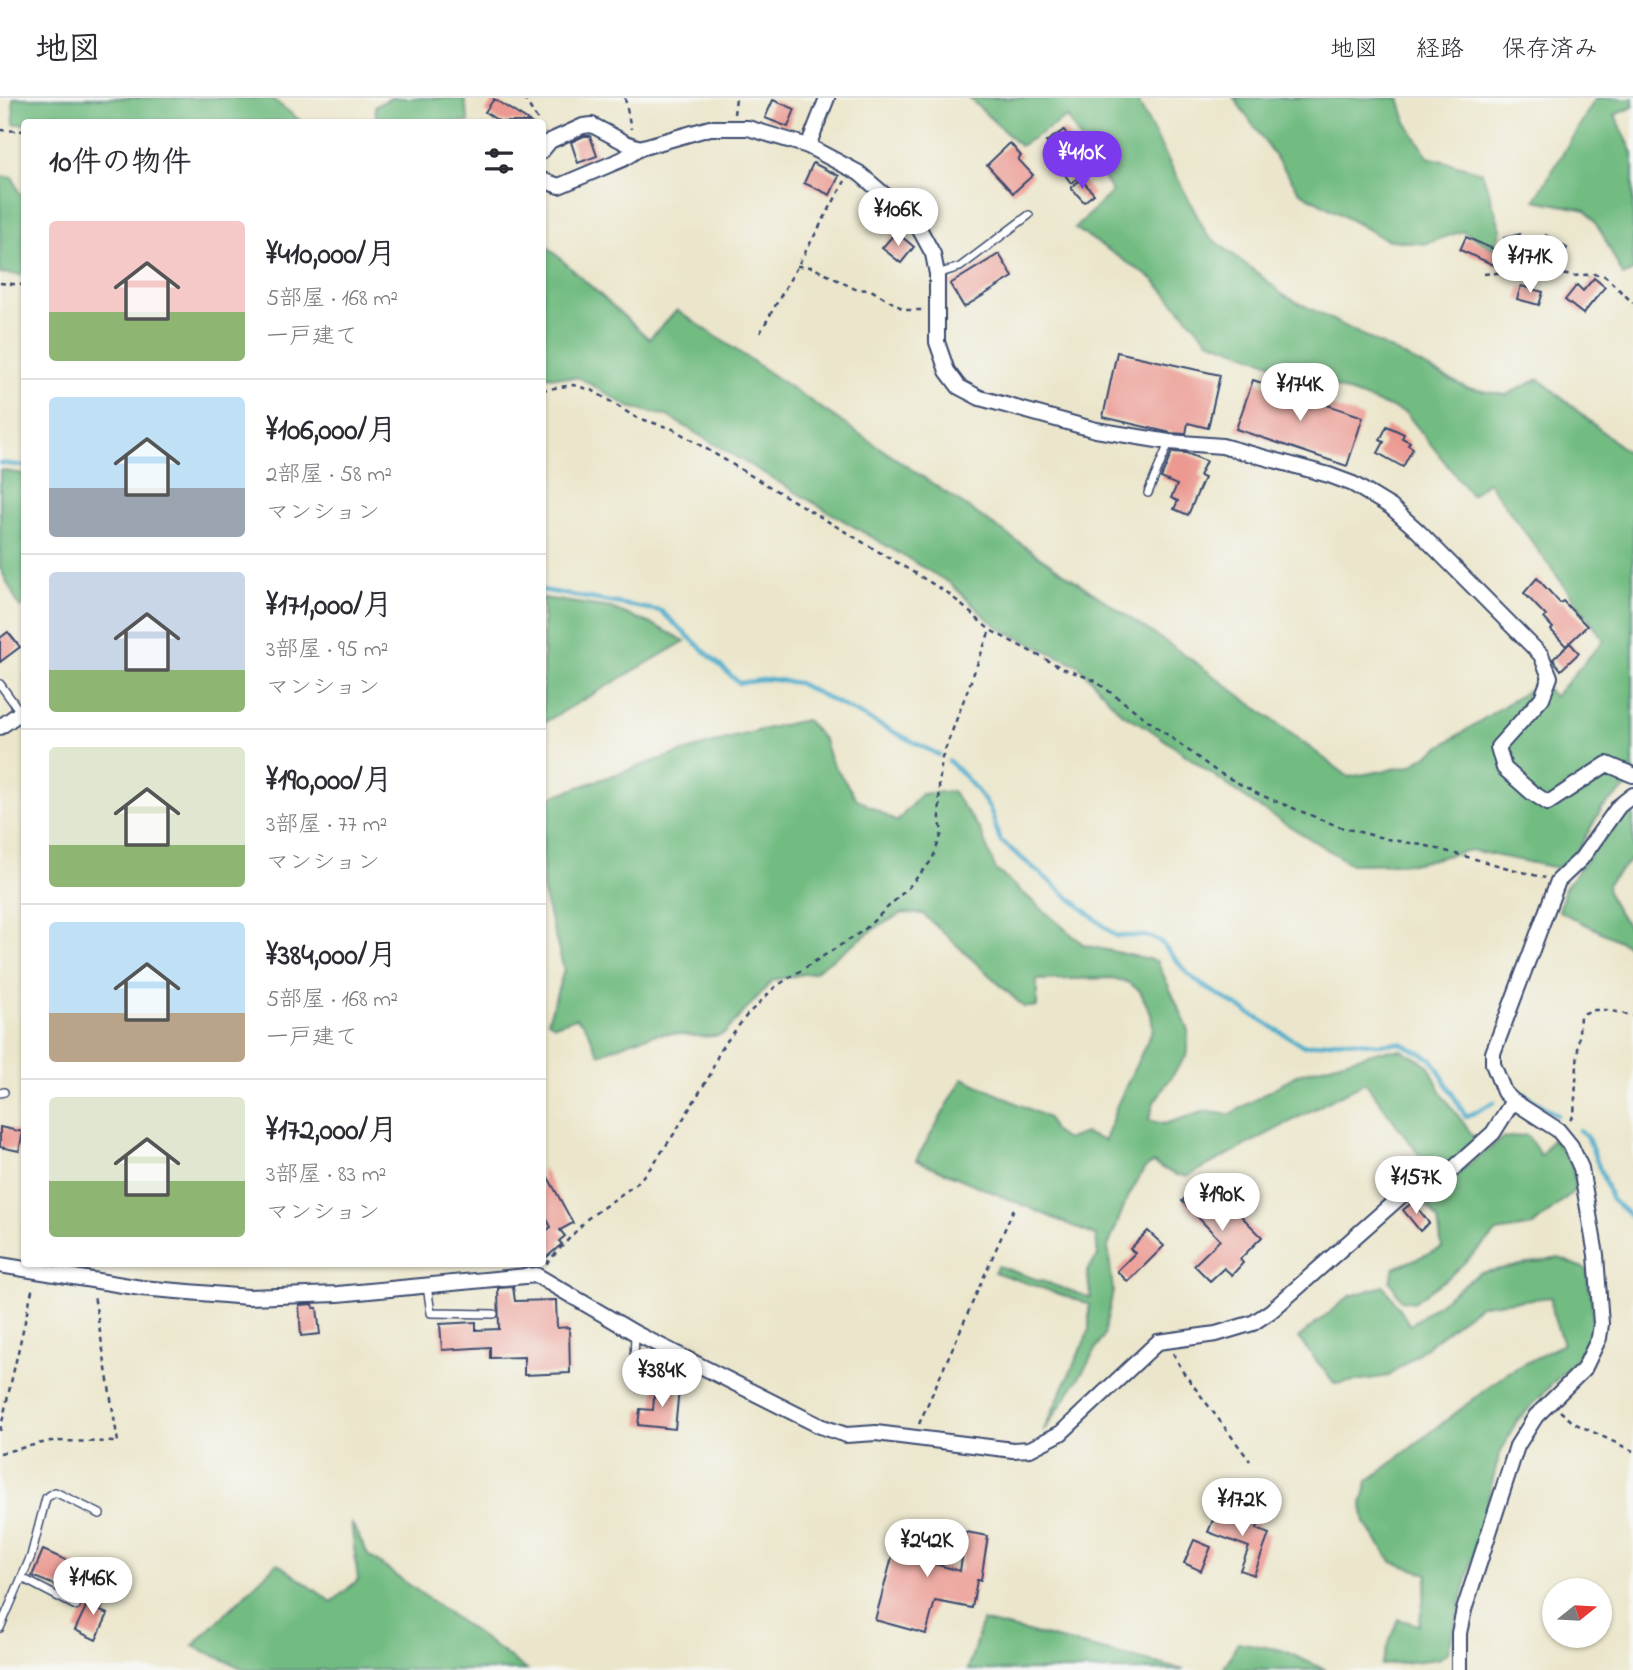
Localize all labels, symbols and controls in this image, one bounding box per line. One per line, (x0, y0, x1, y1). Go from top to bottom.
text: 地図 (35, 27, 101, 75)
text: 地図 (1330, 33, 1378, 68)
text: 経路 (1416, 33, 1464, 68)
text: 保存済み (1502, 33, 1598, 68)
pin: ¥410K (1033, 132, 1131, 191)
text: ¥410K (1059, 137, 1105, 170)
text: 10件の物件 (49, 142, 192, 186)
icon: filters (480, 142, 518, 180)
pin: ¥106K (849, 188, 947, 248)
text: ¥106K (874, 194, 922, 227)
text: ¥410,000/月 (266, 234, 396, 278)
pin: ¥171K (1481, 236, 1579, 295)
text: ¥171K (1508, 241, 1552, 274)
icon: home (105, 249, 189, 333)
text: 5部屋 · 168 m² (266, 283, 398, 316)
text: 一戸建て (266, 321, 358, 354)
pin: ¥174K (1251, 364, 1349, 423)
text: ¥174K (1277, 369, 1323, 402)
text: ¥106,000/月 (266, 410, 397, 454)
icon: home (105, 425, 189, 509)
text: 2部屋 · 58 m² (266, 459, 392, 492)
text: マンション (266, 497, 380, 530)
text: ¥171,000/月 (266, 585, 392, 629)
icon: home (105, 600, 189, 684)
text: 3部屋 · 95 m² (266, 634, 388, 667)
text: マンション (266, 672, 380, 705)
text: ¥190,000/月 (266, 760, 393, 804)
icon: home (105, 775, 189, 859)
text: 3部屋 · 77 m² (266, 809, 387, 842)
text: マンション (266, 847, 380, 880)
text: ¥384,000/月 (266, 935, 397, 979)
icon: home (105, 950, 189, 1034)
text: 5部屋 · 168 m² (266, 984, 398, 1017)
text: 一戸建て (266, 1022, 358, 1055)
text: ¥172,000/月 (266, 1110, 398, 1154)
icon: home (105, 1125, 189, 1209)
pin: ¥157K (1367, 1156, 1465, 1216)
text: 3部屋 · 83 m² (266, 1159, 386, 1192)
text: ¥157K (1391, 1162, 1441, 1195)
pin: ¥190K (1173, 1174, 1271, 1233)
text: ¥190K (1200, 1179, 1244, 1212)
text: マンション (266, 1197, 380, 1230)
pin: ¥384K (613, 1350, 711, 1409)
text: ¥384K (638, 1355, 686, 1388)
pin: ¥172K (1193, 1478, 1291, 1538)
text: ¥172K (1218, 1484, 1266, 1517)
pin: ¥242K (878, 1520, 976, 1579)
text: ¥242K (901, 1525, 953, 1558)
pin: ¥146K (44, 1558, 142, 1617)
text: ¥146K (69, 1563, 117, 1596)
north arrow (1542, 1578, 1612, 1648)
map controls (1542, 1578, 1612, 1648)

